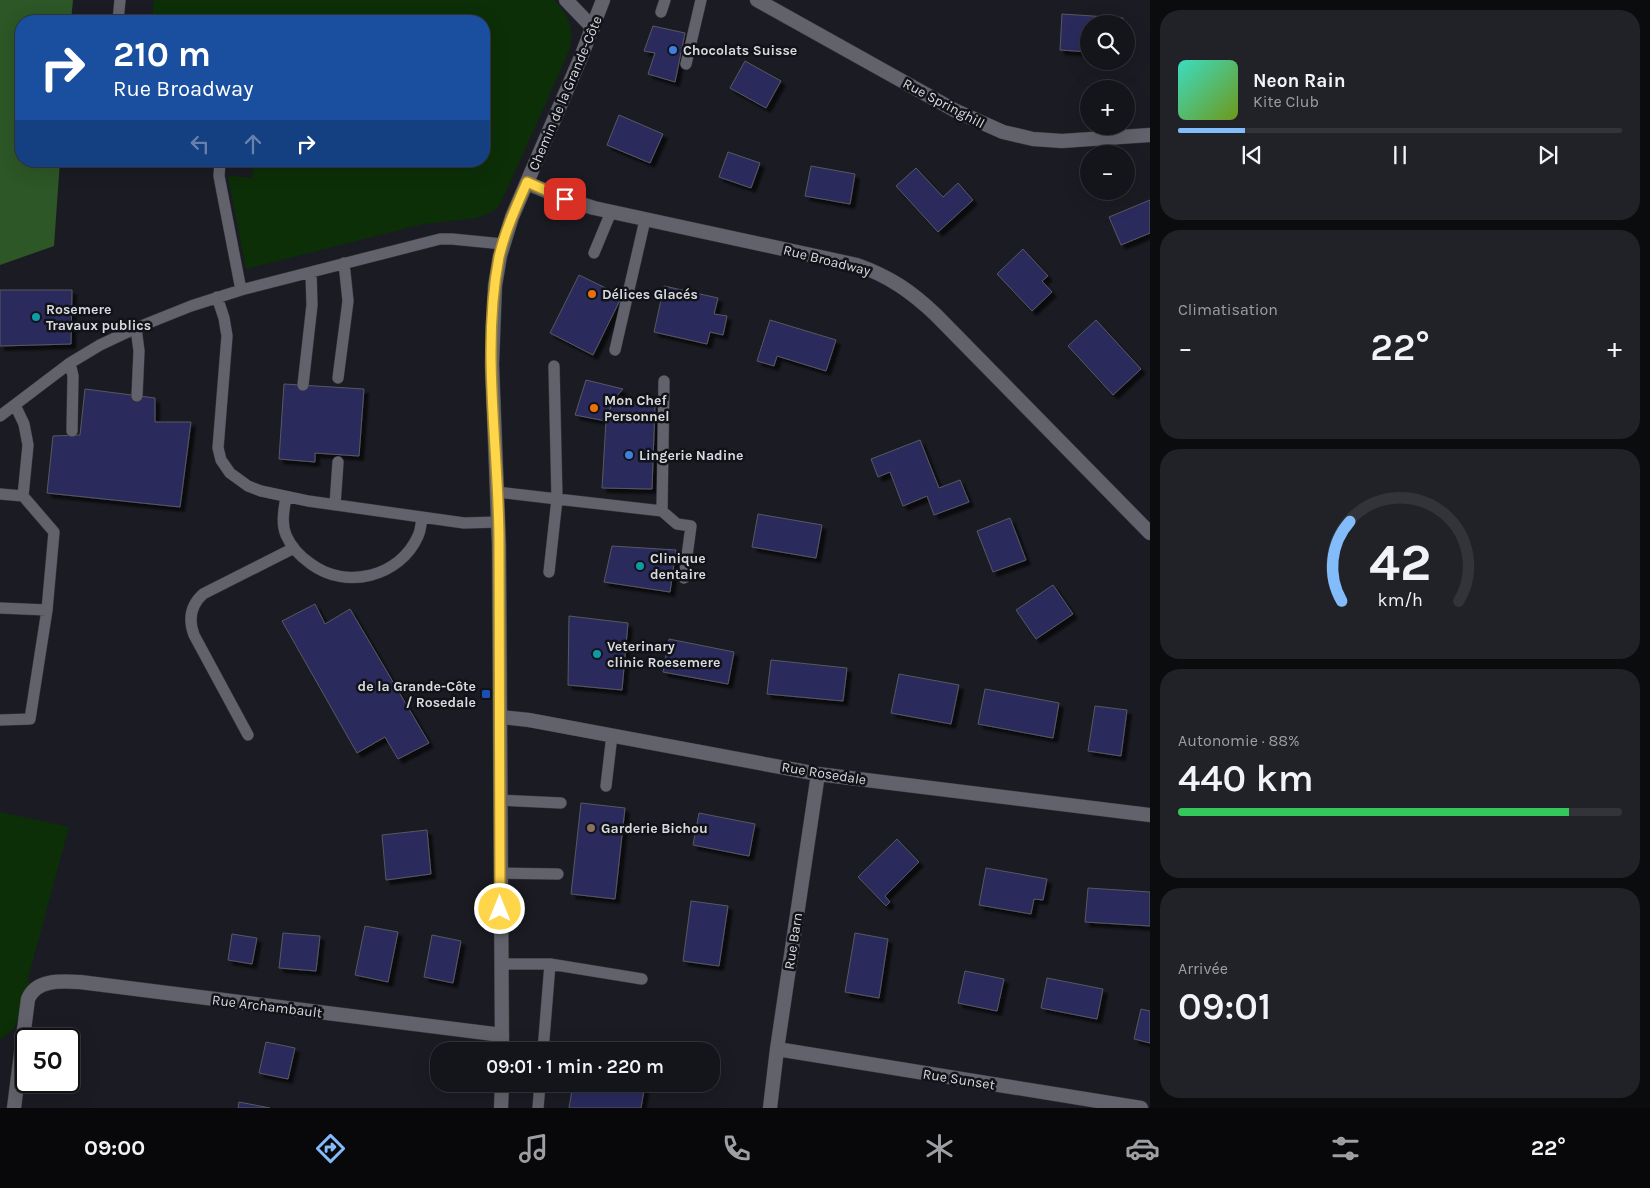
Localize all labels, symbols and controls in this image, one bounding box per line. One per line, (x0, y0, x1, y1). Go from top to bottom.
street label: Chemin de la Grande-Côte (525, 13, 606, 173)
map controls (1080, 15, 1135, 200)
button: search (1080, 15, 1135, 70)
text: 210 m (113, 34, 211, 75)
icon: right (30, 35, 95, 100)
place label: Chocolats Suisse (683, 42, 797, 59)
marker: Chocolats Suisse (667, 44, 679, 56)
text: Neon Rain (1253, 70, 1346, 92)
street label: Rue Springhill (900, 75, 988, 132)
text: Rue Broadway (113, 76, 253, 102)
button: + (1080, 80, 1135, 135)
text: Kite Club (1253, 92, 1319, 111)
icon: left (186, 130, 214, 158)
icon: ahead (239, 130, 267, 158)
icon: right (292, 130, 320, 158)
icon: previous (1238, 141, 1266, 169)
icon: pause (1386, 141, 1414, 169)
icon: next (1534, 141, 1562, 169)
button: − (1080, 145, 1135, 200)
pin (544, 178, 586, 220)
icon: arrive (551, 185, 579, 213)
street label: Rue Broadway (781, 241, 873, 280)
place label: Délices Glacés (602, 286, 698, 303)
marker: Délices Glacés (586, 288, 598, 300)
text: Climatisation (1178, 300, 1278, 319)
place label: Rosemere Travaux publics (46, 301, 151, 334)
marker: Rosemere Travaux publics (30, 311, 42, 323)
text: 22° (1370, 325, 1430, 370)
text: − (1178, 331, 1193, 364)
text: + (1607, 331, 1622, 364)
place label: Mon Chef Personnel (604, 392, 669, 425)
marker: Mon Chef Personnel (588, 402, 600, 414)
place label: Lingerie Nadine (639, 447, 743, 464)
marker: Lingerie Nadine (623, 449, 635, 461)
text: 42 (1369, 532, 1431, 593)
place label: Clinique dentaire (650, 550, 706, 583)
marker: Clinique dentaire (634, 560, 646, 572)
text: km/h (1377, 590, 1423, 611)
place label: Veterinary clinic Roesemere (607, 638, 720, 671)
marker: Veterinary clinic Roesemere (591, 648, 603, 660)
place label: de la Grande-Côte / Rosedale (358, 678, 476, 711)
marker: de la Grande-Côte / Rosedale (480, 688, 492, 700)
text: Autonomie · 88% (1178, 731, 1300, 750)
text: 440 km (1178, 756, 1314, 801)
street label: Rue Rosedale (780, 758, 867, 789)
place label: Garderie Bichou (601, 820, 708, 837)
marker: Garderie Bichou (585, 822, 597, 834)
position arrow (473, 882, 525, 934)
street label: Rue Barn (781, 911, 806, 971)
text: Arrivée (1178, 959, 1228, 978)
text: 09:01 (1178, 984, 1271, 1029)
street label: Rue Archambault (211, 991, 323, 1022)
speed limit sign: 50 (15, 1028, 80, 1093)
text: 09:01 · 1 min · 220 m (486, 1056, 664, 1078)
street label: Rue Sunset (922, 1065, 996, 1094)
icon: directions (313, 1131, 348, 1166)
icon: music (516, 1131, 551, 1166)
icon: phone (719, 1131, 754, 1166)
icon: climate (922, 1131, 957, 1166)
icon: car (1125, 1131, 1160, 1166)
icon: filters (1328, 1131, 1363, 1166)
text: 09:00 (84, 1135, 145, 1161)
text: 22° (1531, 1135, 1566, 1161)

